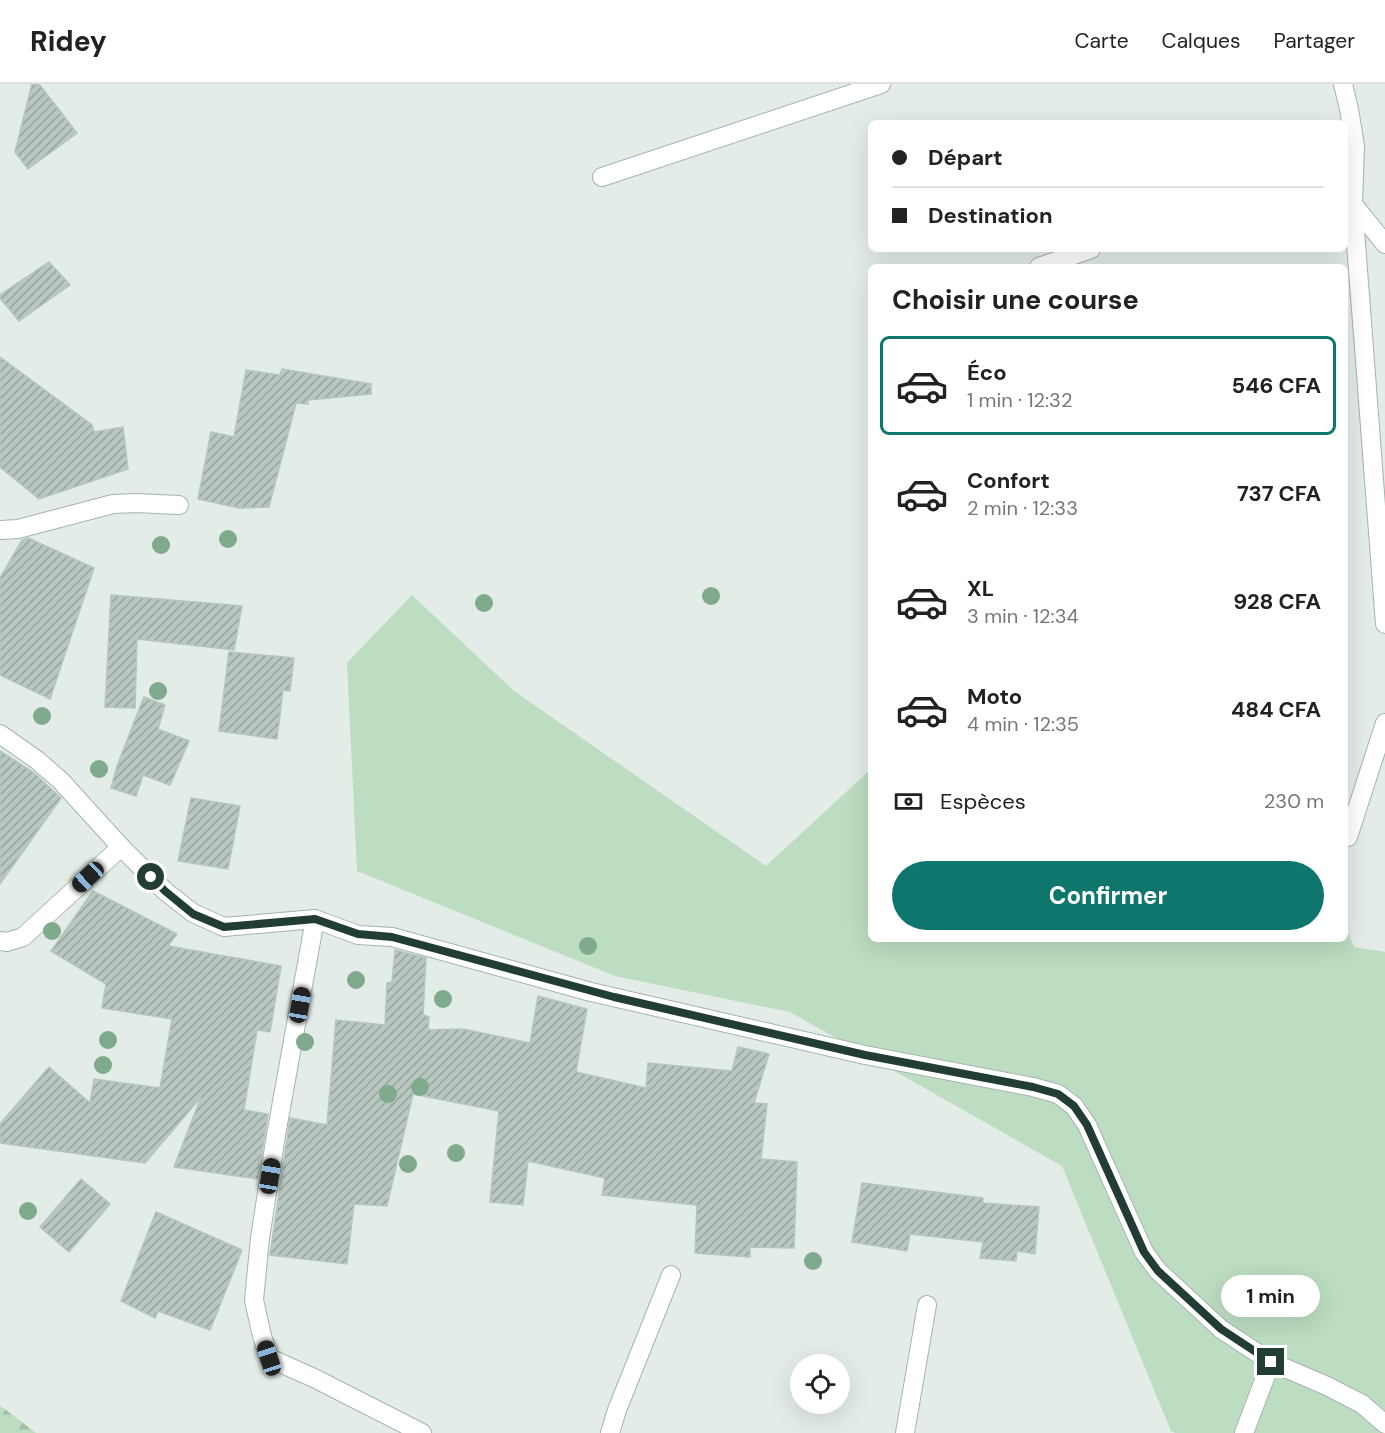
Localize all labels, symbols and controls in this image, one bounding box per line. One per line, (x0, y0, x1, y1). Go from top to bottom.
text: Ridey (30, 23, 107, 60)
text: Carte (1074, 27, 1129, 55)
text: Calques (1162, 27, 1240, 55)
text: Partager (1273, 27, 1355, 55)
text: Départ (928, 143, 1003, 172)
text: Destination (928, 201, 1053, 230)
text: Choisir une course (892, 282, 1139, 317)
text: Éco (967, 358, 1007, 387)
icon: car (895, 359, 949, 413)
text: 546 CFA (1232, 371, 1321, 400)
text: 1 min · 12:32 (967, 387, 1072, 413)
text: Confort (967, 466, 1050, 495)
icon: car (895, 467, 949, 521)
text: 737 CFA (1237, 479, 1321, 508)
text: 2 min · 12:33 (967, 495, 1078, 521)
text: XL (967, 574, 994, 603)
icon: car (895, 575, 949, 629)
text: 928 CFA (1233, 587, 1321, 616)
text: 3 min · 12:34 (967, 603, 1079, 629)
text: Moto (967, 682, 1022, 711)
icon: car (895, 683, 949, 737)
text: 484 CFA (1231, 695, 1321, 724)
text: 4 min · 12:35 (967, 711, 1079, 737)
icon: cash (892, 785, 925, 818)
text: Espèces (940, 787, 1026, 816)
text: 230 m (1264, 788, 1324, 814)
car (69, 858, 107, 896)
button: Confirmer (892, 861, 1324, 930)
route start (137, 863, 164, 890)
car (288, 986, 312, 1024)
car (258, 1157, 282, 1195)
callout: 1 min (1222, 1275, 1320, 1317)
text: 1 min (1246, 1283, 1295, 1309)
car (255, 1338, 283, 1378)
route end (1257, 1348, 1284, 1375)
map controls (790, 1354, 850, 1414)
button: locate (790, 1354, 850, 1414)

